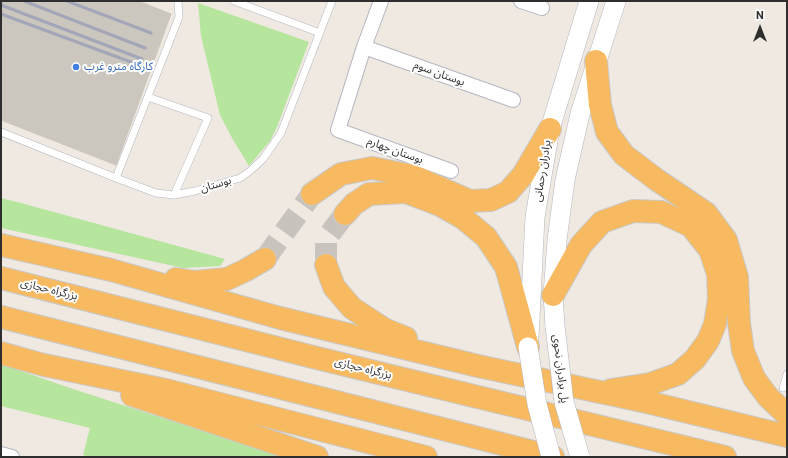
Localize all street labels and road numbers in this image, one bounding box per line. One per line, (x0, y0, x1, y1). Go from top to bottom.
street label: بوستان سوم (412, 59, 466, 89)
street label: بوستان چهارم (365, 135, 425, 167)
street label: برادران رحمانی (532, 139, 554, 203)
street label: بوستان (199, 174, 233, 196)
street label: بزرگراه حجازی (19, 277, 79, 303)
street label: پل برادران نحوی (549, 334, 571, 404)
street label: بزرگراه حجازی (333, 356, 393, 382)

